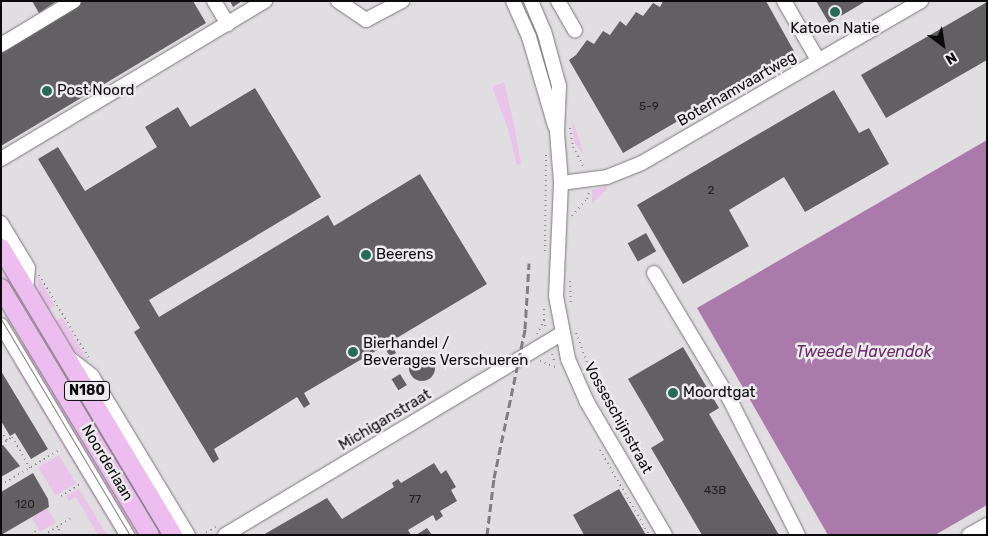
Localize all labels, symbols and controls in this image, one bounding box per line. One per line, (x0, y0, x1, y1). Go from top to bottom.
marker: Katoen Natie (829, 6, 841, 18)
place label: Katoen Natie (790, 20, 880, 38)
north arrow (918, 20, 968, 70)
street label: Boterhamvaartweg (674, 48, 800, 130)
text: N (942, 48, 960, 68)
place label: Post Noord (57, 82, 134, 100)
marker: Post Noord (41, 85, 53, 97)
house number: 5-9 (639, 100, 659, 114)
house number: 2 (707, 184, 715, 198)
place label: Beerens (376, 246, 434, 264)
marker: Beerens (360, 249, 372, 261)
place label: Bierhandel / Beverages Verschueren (363, 334, 529, 369)
water label: Tweede Havendok (796, 342, 932, 362)
marker: Bierhandel / Beverages Verschueren (347, 346, 359, 358)
street label: Vosseschijnstraat (580, 359, 656, 477)
road number: N180 (63, 380, 111, 402)
place label: Moordtgat (683, 384, 755, 402)
street label: Michiganstraat (336, 385, 434, 455)
marker: Moordtgat (667, 387, 679, 399)
street label: Noorderlaan (77, 422, 137, 504)
house number: 43B (704, 484, 726, 498)
house number: 77 (409, 493, 421, 507)
house number: 120 (15, 498, 35, 512)

